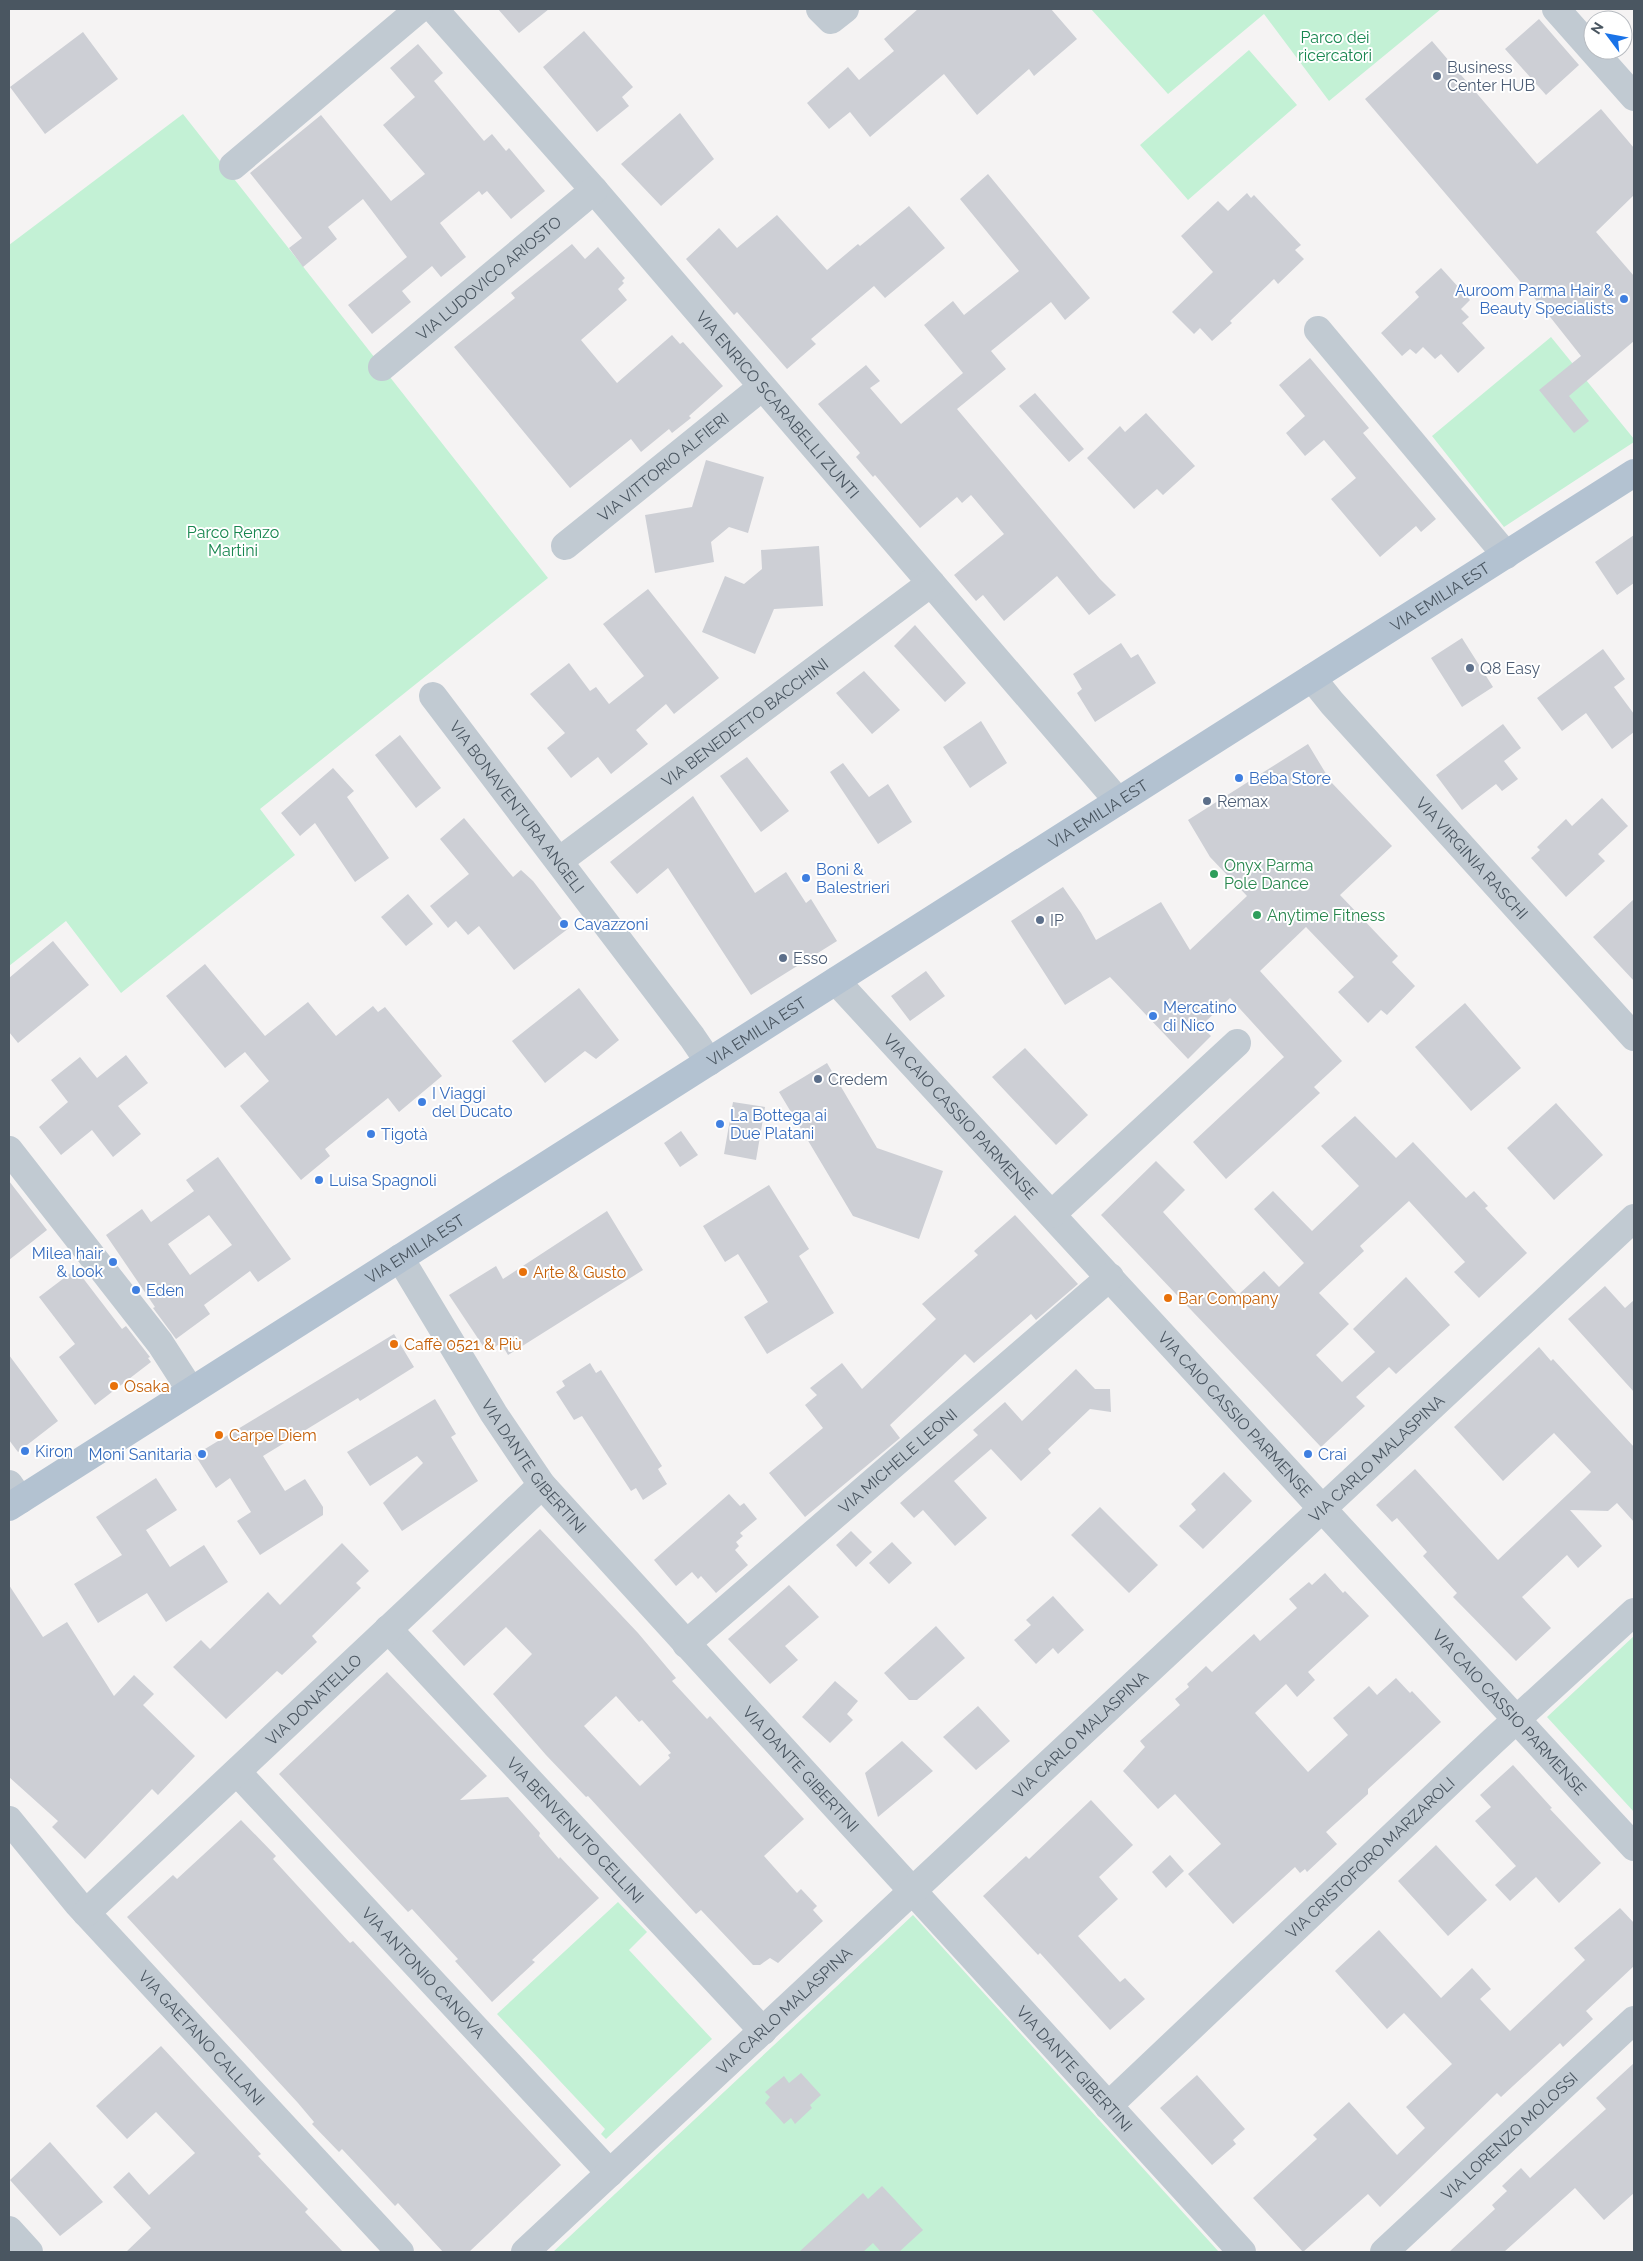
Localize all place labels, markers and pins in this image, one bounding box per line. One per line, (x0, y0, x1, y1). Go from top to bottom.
place label: Business Center HUB (1447, 58, 1535, 95)
marker: Business Center HUB (1431, 70, 1443, 82)
place label: Auroom Parma Hair & Beauty Specialists (1455, 281, 1614, 318)
marker: Auroom Parma Hair & Beauty Specialists (1618, 293, 1630, 305)
place label: Q8 Easy (1480, 659, 1541, 678)
marker: Q8 Easy (1464, 662, 1476, 674)
place label: Beba Store (1249, 769, 1331, 788)
marker: Beba Store (1233, 772, 1245, 784)
place label: Remax (1217, 792, 1268, 811)
marker: Remax (1201, 795, 1213, 807)
place label: Onyx Parma Pole Dance (1224, 856, 1314, 893)
place label: Boni & Balestrieri (816, 860, 890, 897)
marker: Onyx Parma Pole Dance (1208, 868, 1220, 880)
marker: Boni & Balestrieri (800, 872, 812, 884)
place label: Anytime Fitness (1267, 906, 1385, 925)
marker: Anytime Fitness (1251, 909, 1263, 921)
place label: IP (1050, 911, 1064, 930)
marker: IP (1034, 914, 1046, 926)
place label: Cavazzoni (574, 915, 648, 934)
marker: Cavazzoni (558, 918, 570, 930)
place label: Esso (793, 949, 828, 968)
marker: Esso (777, 952, 789, 964)
place label: Mercatino di Nico (1163, 998, 1237, 1035)
marker: Mercatino di Nico (1147, 1010, 1159, 1022)
place label: Credem (828, 1070, 888, 1089)
marker: Credem (812, 1073, 824, 1085)
place label: I Viaggi del Ducato (432, 1084, 512, 1121)
marker: I Viaggi del Ducato (416, 1096, 428, 1108)
place label: La Bottega ai Due Platani (730, 1106, 827, 1143)
marker: La Bottega ai Due Platani (714, 1118, 726, 1130)
place label: Tigotà (381, 1125, 428, 1144)
marker: Tigotà (365, 1128, 377, 1140)
place label: Luisa Spagnoli (329, 1171, 437, 1190)
marker: Luisa Spagnoli (313, 1174, 325, 1186)
place label: Milea hair & look (32, 1244, 104, 1281)
marker: Milea hair & look (107, 1256, 119, 1268)
place label: Arte & Gusto (533, 1263, 626, 1282)
marker: Arte & Gusto (517, 1266, 529, 1278)
place label: Eden (146, 1281, 184, 1300)
marker: Eden (130, 1284, 142, 1296)
place label: Bar Company (1178, 1289, 1279, 1308)
marker: Bar Company (1162, 1292, 1174, 1304)
place label: Caffè 0521 & Più (404, 1335, 522, 1354)
marker: Caffè 0521 & Più (388, 1338, 400, 1350)
place label: Osaka (124, 1377, 170, 1396)
marker: Osaka (108, 1380, 120, 1392)
place label: Carpe Diem (229, 1426, 317, 1445)
marker: Carpe Diem (213, 1429, 225, 1441)
place label: Kiron (35, 1442, 73, 1461)
marker: Kiron (19, 1445, 31, 1457)
place label: Moni Sanitaria (89, 1445, 192, 1464)
place label: Crai (1318, 1445, 1347, 1464)
marker: Moni Sanitaria (196, 1448, 208, 1460)
marker: Crai (1302, 1448, 1314, 1460)

